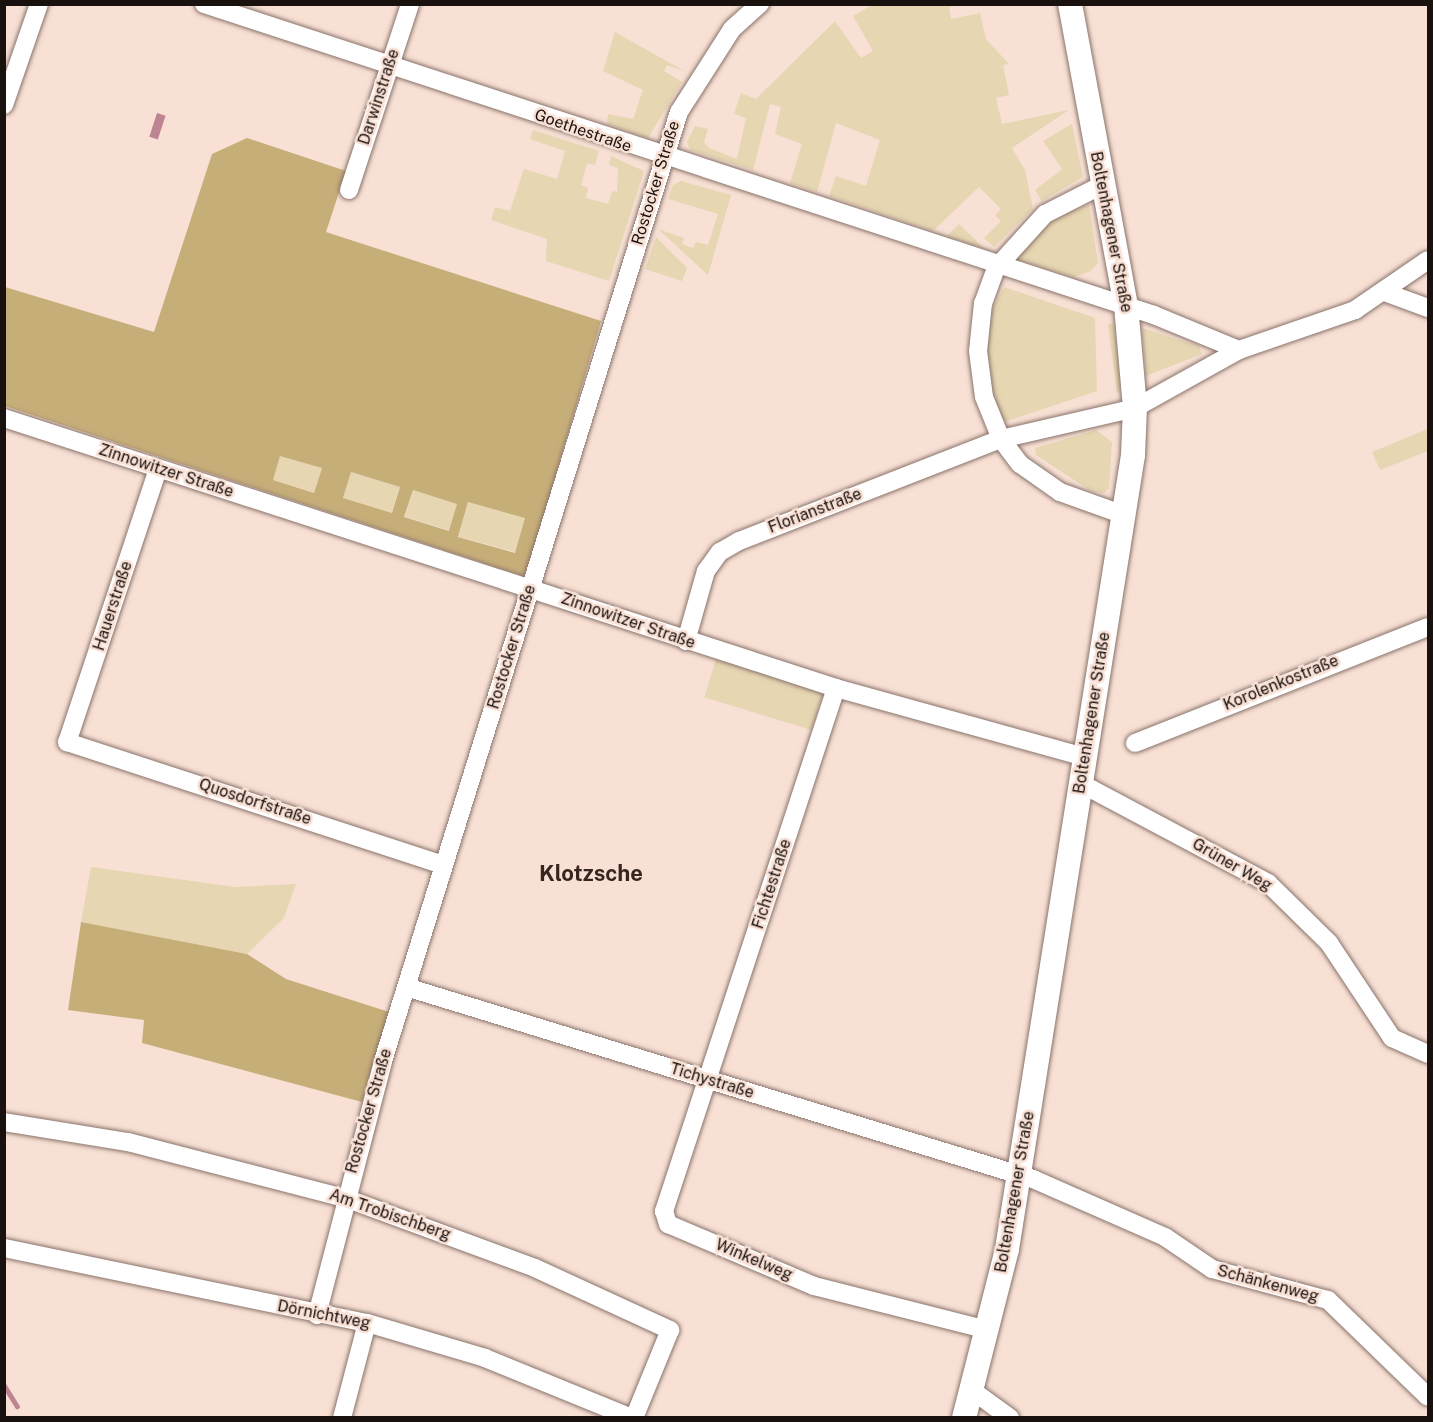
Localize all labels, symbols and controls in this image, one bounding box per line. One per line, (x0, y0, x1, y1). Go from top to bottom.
street label: Darwinstraße (354, 47, 404, 147)
street label: Goethestraße (532, 105, 634, 157)
street label: Rostocker Straße (628, 119, 684, 247)
street label: Boltenhagener Straße (1086, 150, 1136, 314)
street label: Zinnowitzer Straße (96, 440, 236, 502)
street label: Florianstraße (766, 484, 864, 538)
street label: Hauerstraße (89, 559, 137, 653)
street label: Rostocker Straße (484, 583, 540, 711)
street label: Zinnowitzer Straße (558, 589, 698, 653)
street label: Boltenhagener Straße (1070, 631, 1114, 795)
street label: Korolenkostraße (1221, 651, 1341, 715)
street label: Quosdorfstraße (196, 775, 314, 829)
street label: Grüner Weg (1189, 834, 1275, 896)
street label: Fichtestraße (748, 837, 796, 931)
district label: Klotzsche (539, 861, 643, 887)
street label: Rostocker Straße (342, 1046, 396, 1176)
street label: Tichystraße (668, 1059, 756, 1103)
street label: Boltenhagener Straße (991, 1110, 1039, 1274)
street label: Am Trobischberg (327, 1185, 453, 1245)
street label: Winkelweg (712, 1235, 796, 1285)
street label: Schänkenweg (1215, 1261, 1321, 1307)
street label: Dörnichtweg (276, 1297, 372, 1333)

